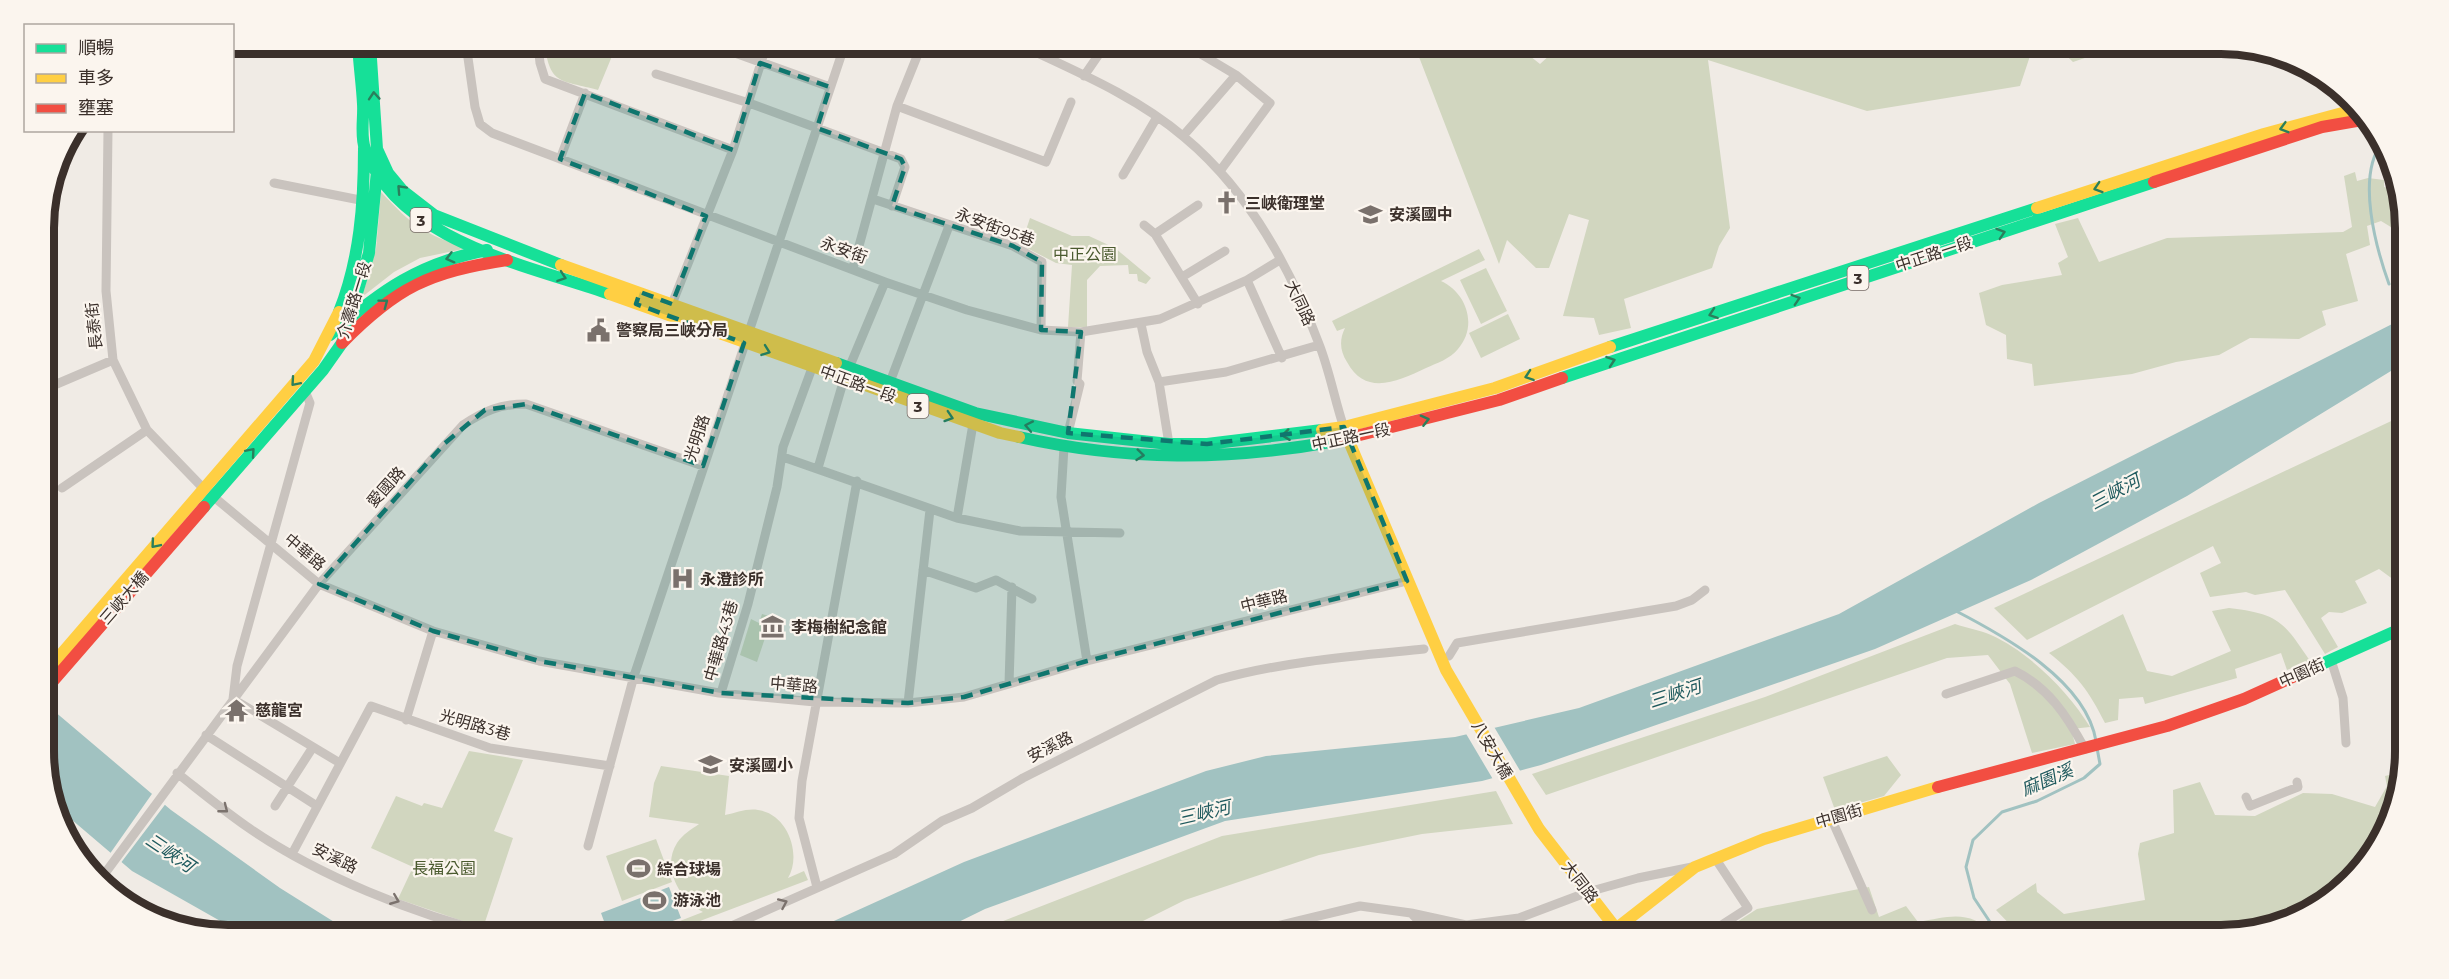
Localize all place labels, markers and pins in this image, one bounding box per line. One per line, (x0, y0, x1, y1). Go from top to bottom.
church icon: 三峽衛理堂 (1214, 190, 1240, 216)
place label: 三峽衛理堂 (1245, 194, 1325, 213)
school or university icon: 安溪國中 (1358, 201, 1384, 227)
place label: 安溪國中 (1389, 205, 1453, 224)
public building icon: 警察局三峽分局 (585, 317, 611, 343)
place label: 警察局三峽分局 (616, 321, 728, 340)
hospital icon: 永澄診所 (669, 566, 695, 592)
place label: 永澄診所 (700, 570, 764, 589)
museum icon: 李梅樹紀念館 (760, 614, 786, 640)
place label: 李梅樹紀念館 (791, 618, 887, 637)
temple icon: 慈龍宮 (224, 697, 250, 723)
place label: 慈龍宮 (255, 701, 303, 720)
school or university icon: 安溪國小 (698, 752, 724, 778)
place label: 安溪國小 (729, 756, 793, 775)
sports icon: 綜合球場 (626, 856, 652, 882)
place label: 綜合球場 (657, 860, 721, 879)
sports icon: 游泳池 (642, 887, 668, 913)
place label: 游泳池 (673, 891, 721, 910)

